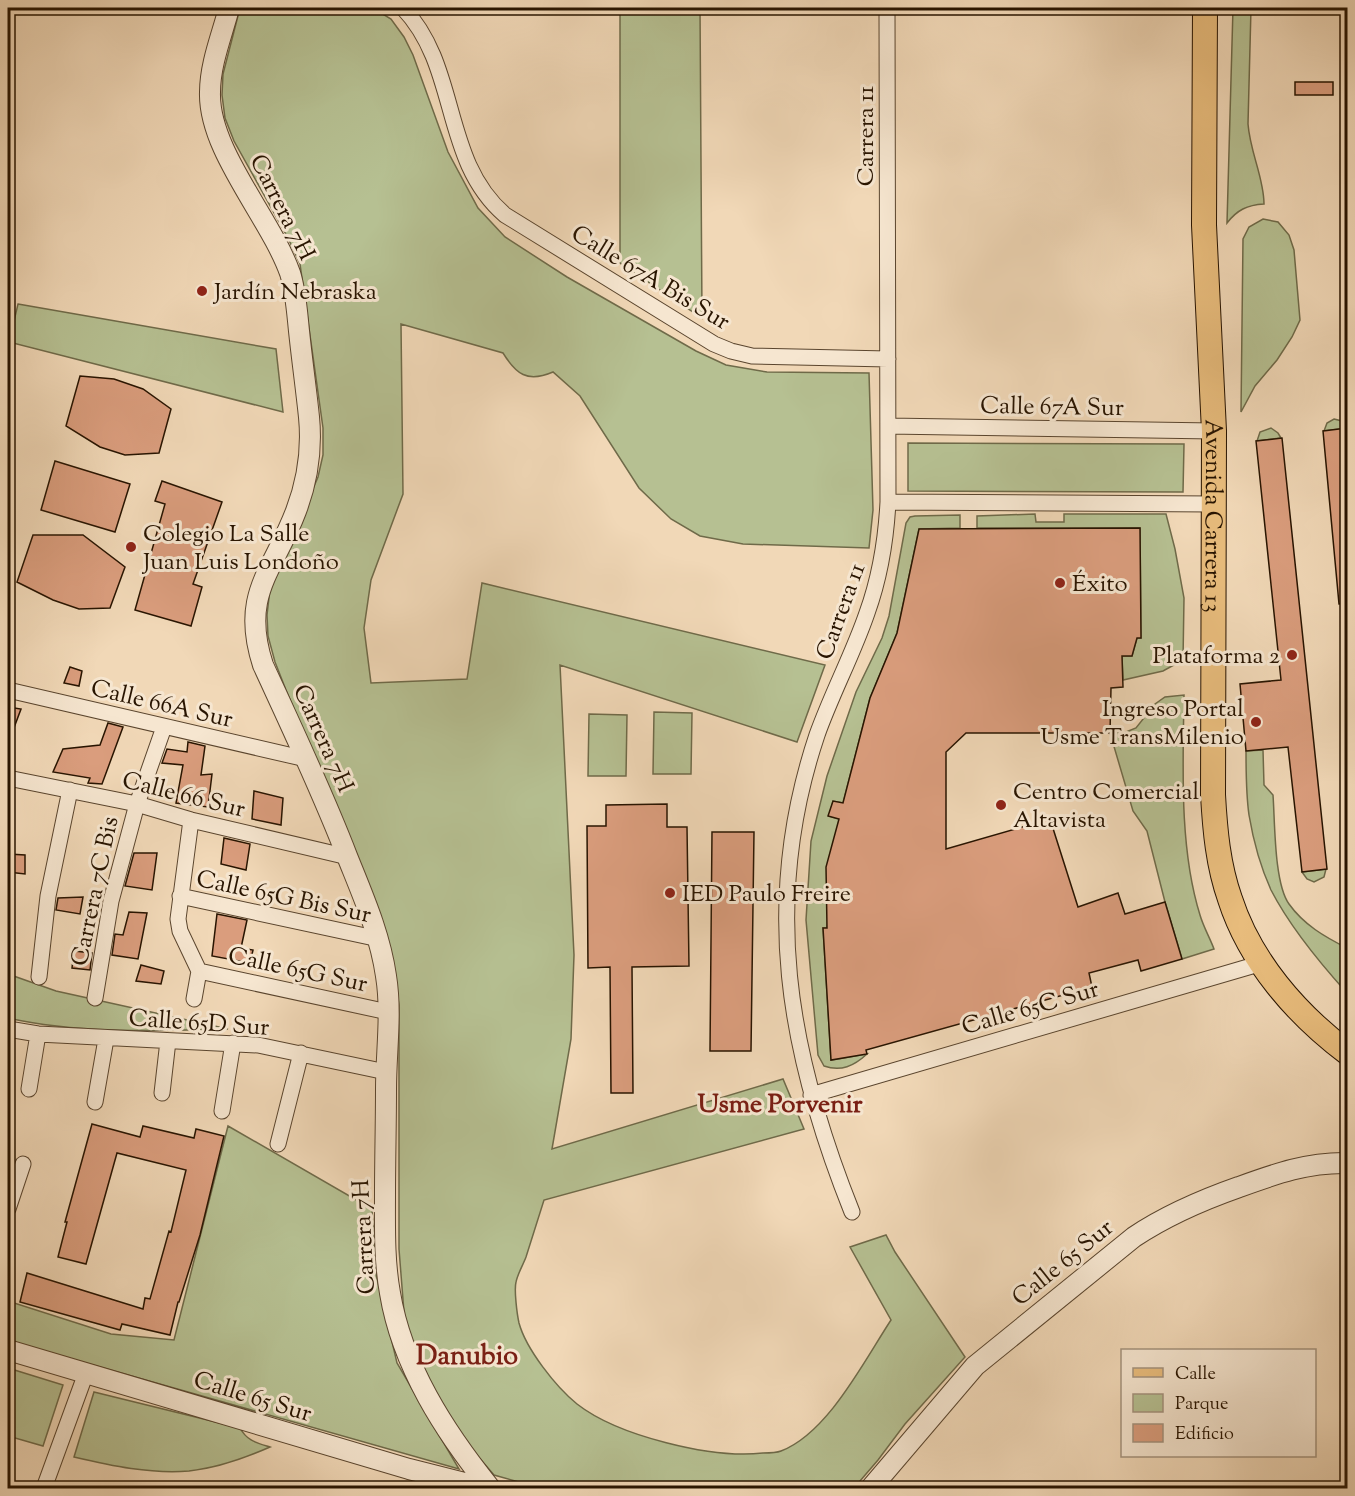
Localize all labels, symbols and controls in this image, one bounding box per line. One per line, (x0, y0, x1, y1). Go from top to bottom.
street label: Carrera 11 (850, 86, 884, 186)
street label: Carrera 7H (240, 149, 322, 267)
street label: Calle 67A Bis Sur (564, 218, 736, 340)
place label: Jardín Nebraska (212, 276, 377, 310)
marker: Jardín Nebraska (195, 284, 209, 298)
street label: Calle 67A Sur (980, 390, 1124, 426)
street label: Avenida Carrera 13 (1194, 418, 1229, 613)
place label: Colegio La Salle Juan Luis Londoño (141, 518, 339, 580)
marker: Colegio La Salle Juan Luis Londoño (124, 540, 138, 554)
street label: Carrera 11 (809, 559, 875, 665)
place label: Éxito (1072, 568, 1128, 602)
marker: Éxito (1053, 576, 1067, 590)
place label: Plataforma 2 (1152, 640, 1280, 674)
marker: Plataforma 2 (1285, 648, 1299, 662)
street label: Calle 66A Sur (87, 672, 236, 738)
street label: Carrera 7H (283, 679, 361, 798)
place label: Ingreso Portal Usme TransMilenio (1040, 693, 1244, 755)
marker: Ingreso Portal Usme TransMilenio (1249, 715, 1263, 729)
street label: Calle 66 Sur (118, 764, 249, 828)
place label: Centro Comercial Altavista (1013, 776, 1200, 838)
marker: Centro Comercial Altavista (994, 798, 1008, 812)
street label: Carrera 7C Bis (64, 814, 128, 969)
street label: Calle 65G Bis Sur (193, 863, 374, 933)
place label: IED Paulo Freire (682, 878, 851, 912)
marker: IED Paulo Freire (663, 886, 677, 900)
street label: Calle 65G Sur (225, 940, 370, 1002)
street label: Calle 65C Sur (958, 973, 1103, 1045)
street label: Calle 65D Sur (127, 1002, 270, 1046)
district label: Usme Porvenir (697, 1087, 863, 1124)
street label: Carrera 7H (345, 1179, 385, 1295)
street label: Calle 65 Sur (1005, 1212, 1121, 1315)
district label: Danubio (416, 1338, 518, 1377)
legend (1121, 1349, 1316, 1457)
text: Calle (1175, 1362, 1216, 1388)
street label: Calle 65 Sur (189, 1364, 316, 1432)
text: Parque (1175, 1392, 1228, 1418)
text: Edificio (1175, 1422, 1234, 1448)

